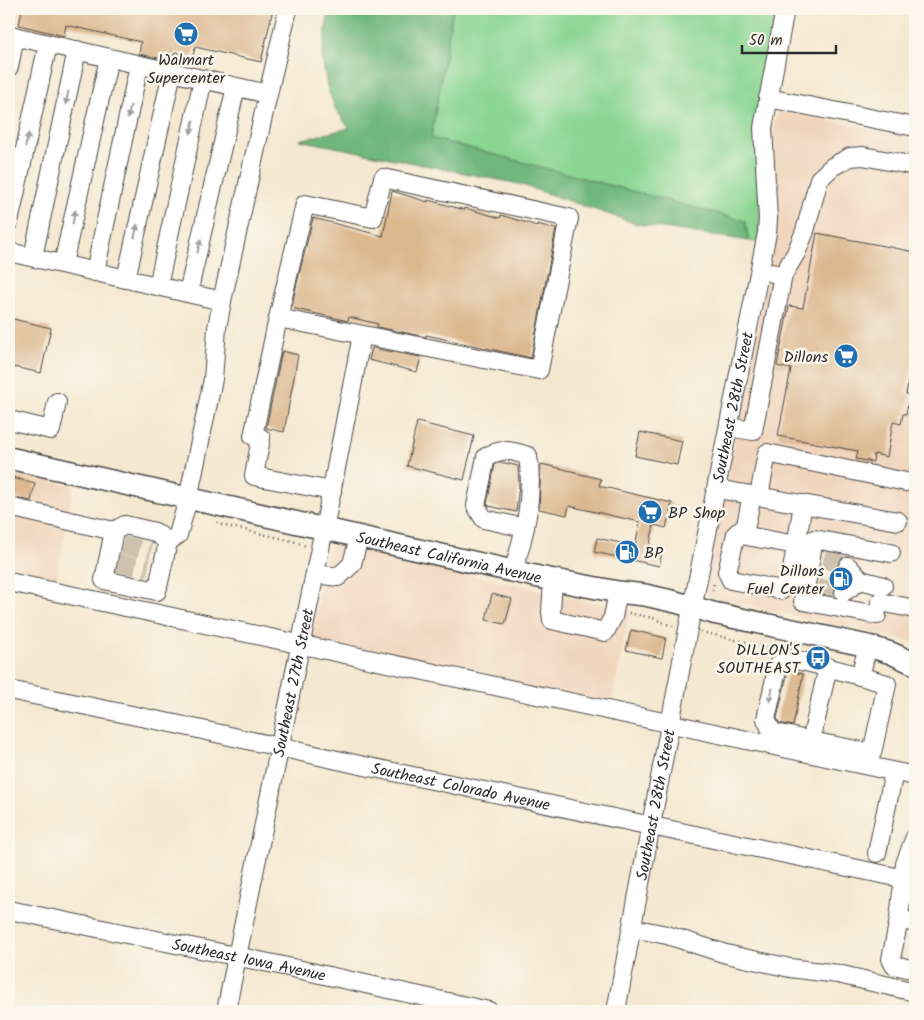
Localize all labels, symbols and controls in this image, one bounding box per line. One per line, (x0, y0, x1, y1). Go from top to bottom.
supermarket icon: Walmart Supercenter (173, 21, 199, 47)
scale bar (742, 22, 835, 54)
text: 50 m (749, 29, 783, 53)
place label: Walmart Supercenter (147, 48, 227, 91)
one-way arrow (63, 90, 71, 105)
one-way arrow (125, 105, 133, 120)
one-way arrow (188, 119, 196, 135)
one-way arrow (23, 133, 31, 148)
one-way arrow (70, 209, 78, 224)
one-way arrow (132, 224, 140, 239)
one-way arrow (195, 238, 203, 253)
street label: Southeast 28th Street (706, 329, 761, 485)
supermarket icon: Dillons (833, 343, 859, 369)
place label: Dillons (783, 345, 828, 370)
supermarket icon: BP Shop (637, 499, 663, 525)
place label: BP Shop (668, 501, 726, 526)
street label: Southeast California Avenue (354, 525, 544, 591)
fuel station icon: BP (614, 539, 640, 565)
place label: BP (644, 541, 663, 566)
place label: Dillons Fuel Center (746, 559, 826, 602)
fuel station icon: Dillons Fuel Center (828, 566, 854, 592)
street label: Southeast 27th Street (267, 606, 322, 759)
place label: DILLON'S SOUTHEAST (717, 638, 801, 681)
bus stop icon: DILLON'S SOUTHEAST (805, 645, 831, 671)
one-way arrow (767, 688, 775, 703)
street label: Southeast 28th Street (630, 727, 683, 882)
street label: Southeast Colorado Avenue (369, 757, 552, 818)
street label: Southeast Iowa Avenue (170, 933, 328, 989)

